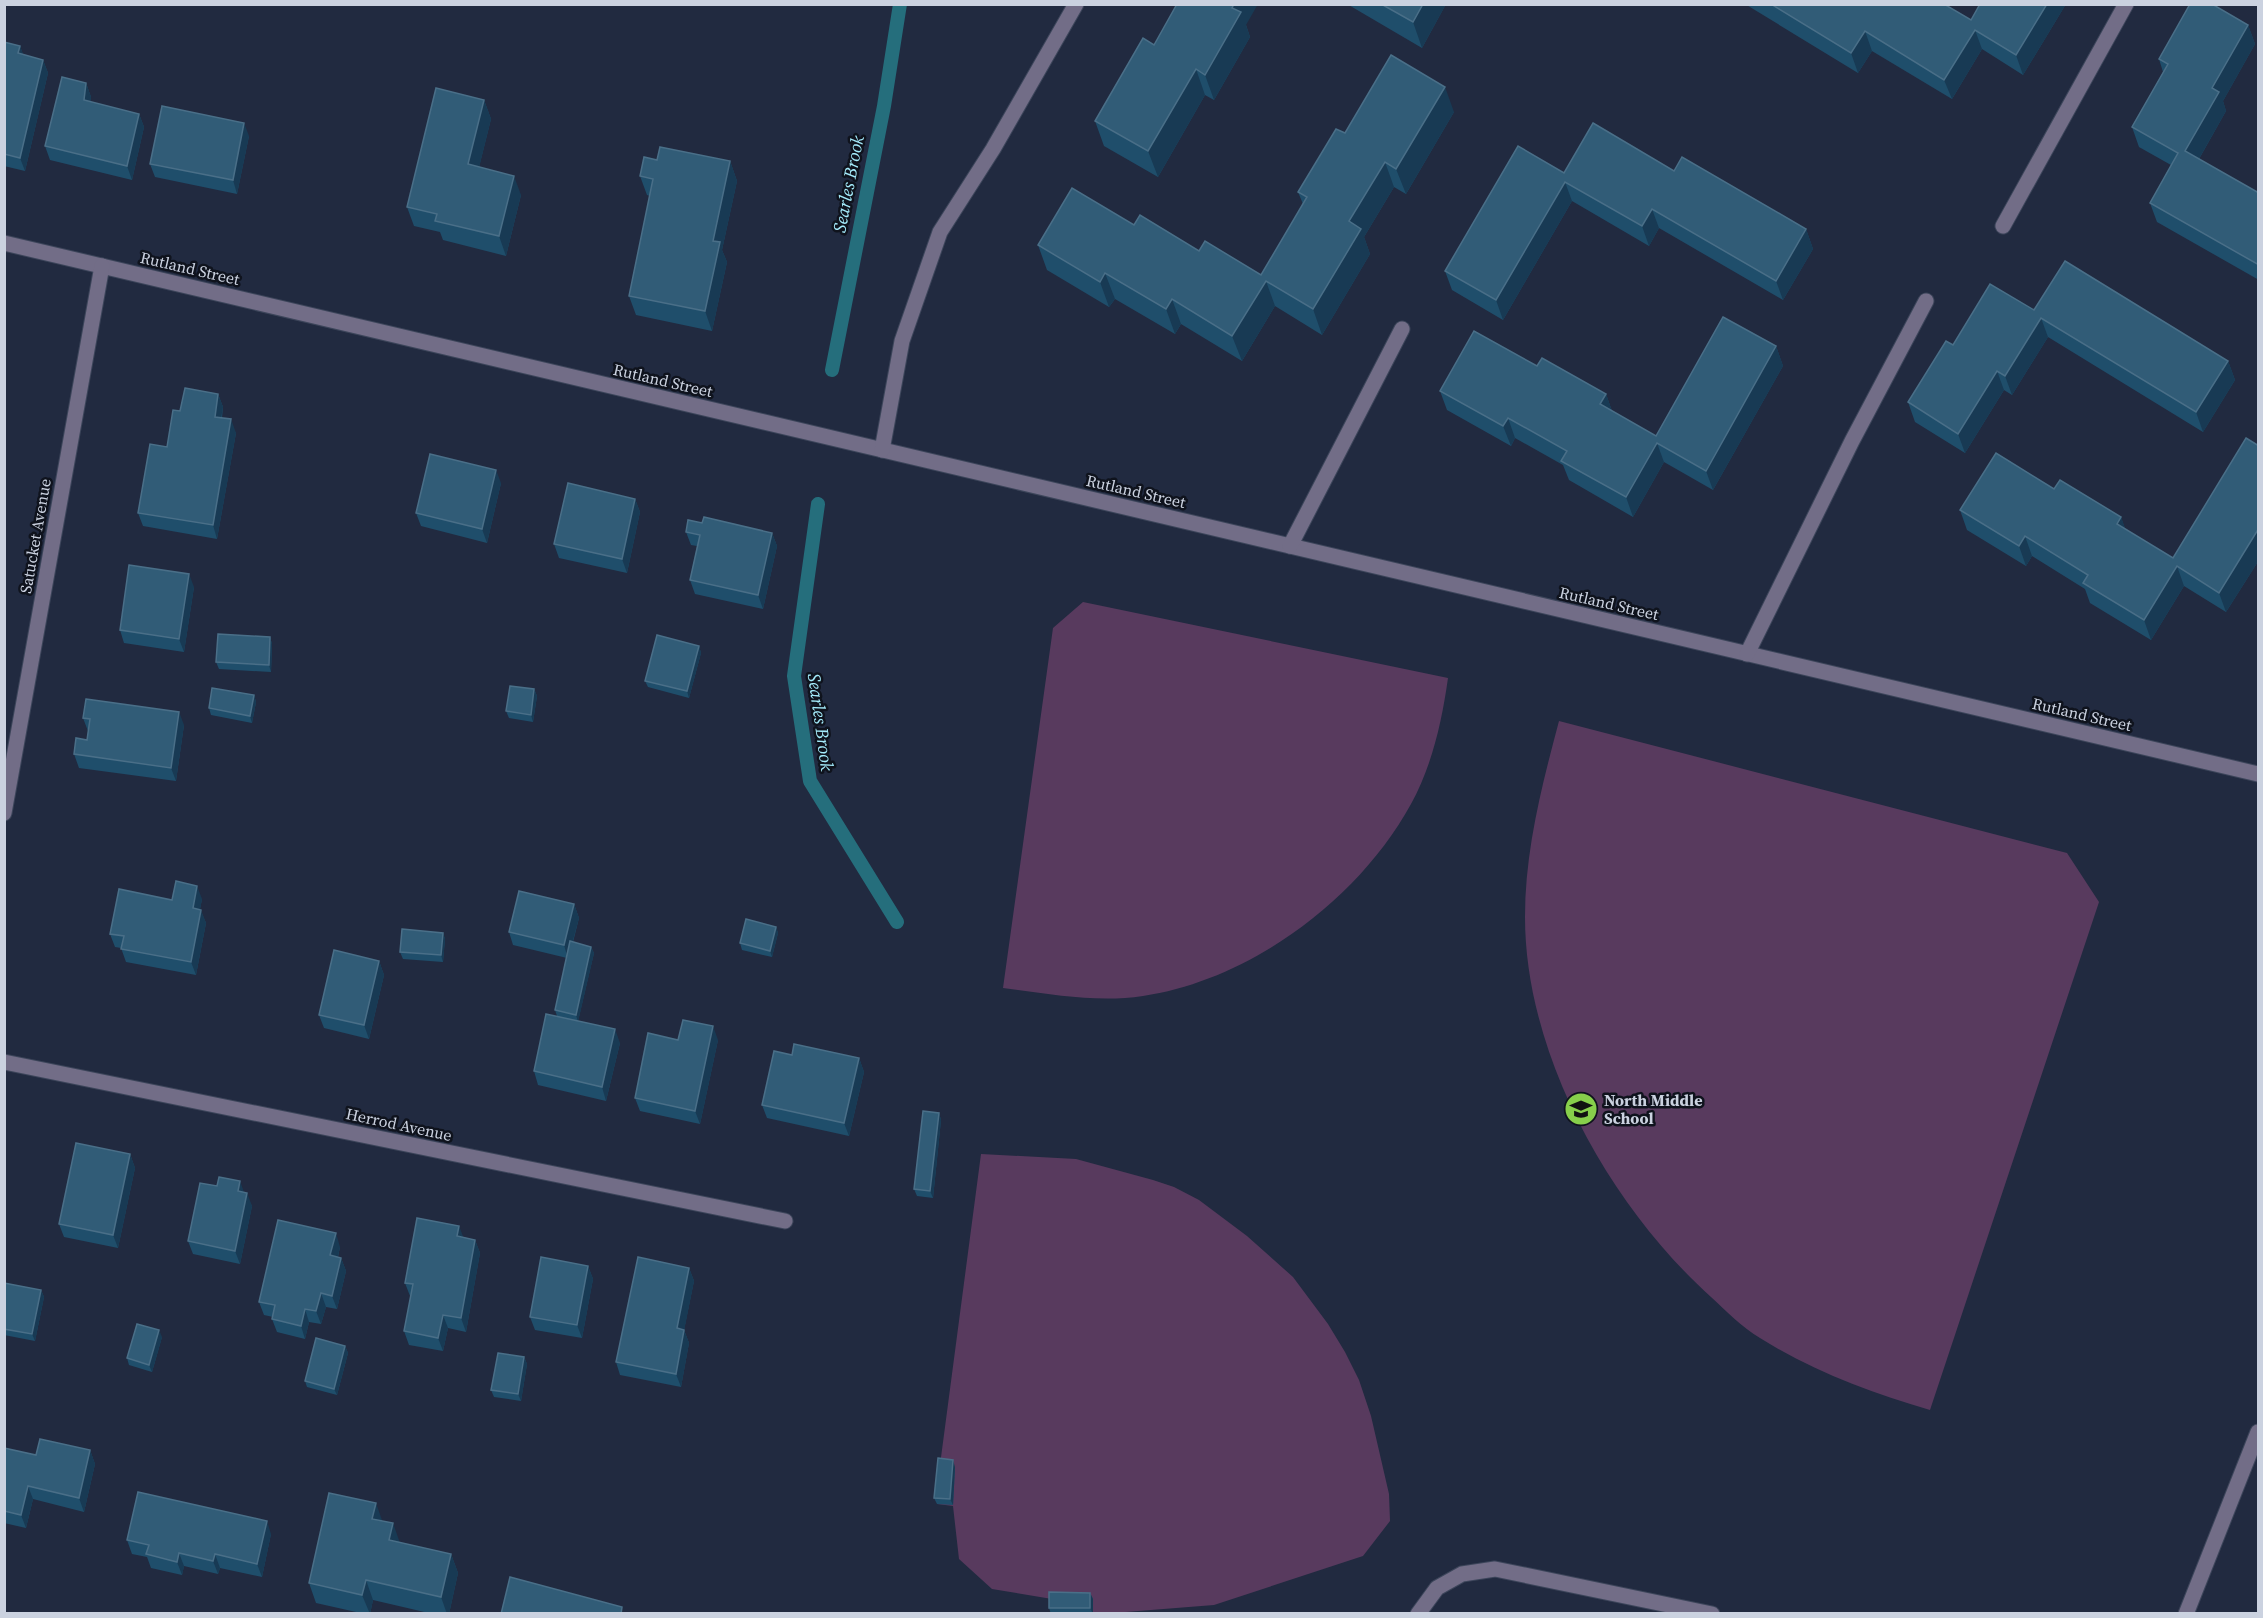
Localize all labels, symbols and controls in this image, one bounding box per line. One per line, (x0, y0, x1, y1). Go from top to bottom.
water label: Searles Brook (826, 133, 870, 235)
street label: Rutland Street (138, 246, 243, 290)
street label: Rutland Street (611, 358, 716, 402)
street label: Rutland Street (1084, 469, 1189, 513)
street label: Satucket Avenue (14, 477, 56, 595)
street label: Rutland Street (1557, 581, 1662, 625)
water label: Searles Brook (802, 672, 840, 773)
street label: Rutland Street (2030, 692, 2135, 736)
place label: North Middle School (1604, 1089, 1703, 1129)
school or university icon: North Middle School (1563, 1091, 1599, 1127)
street label: Herrod Avenue (344, 1102, 454, 1146)

